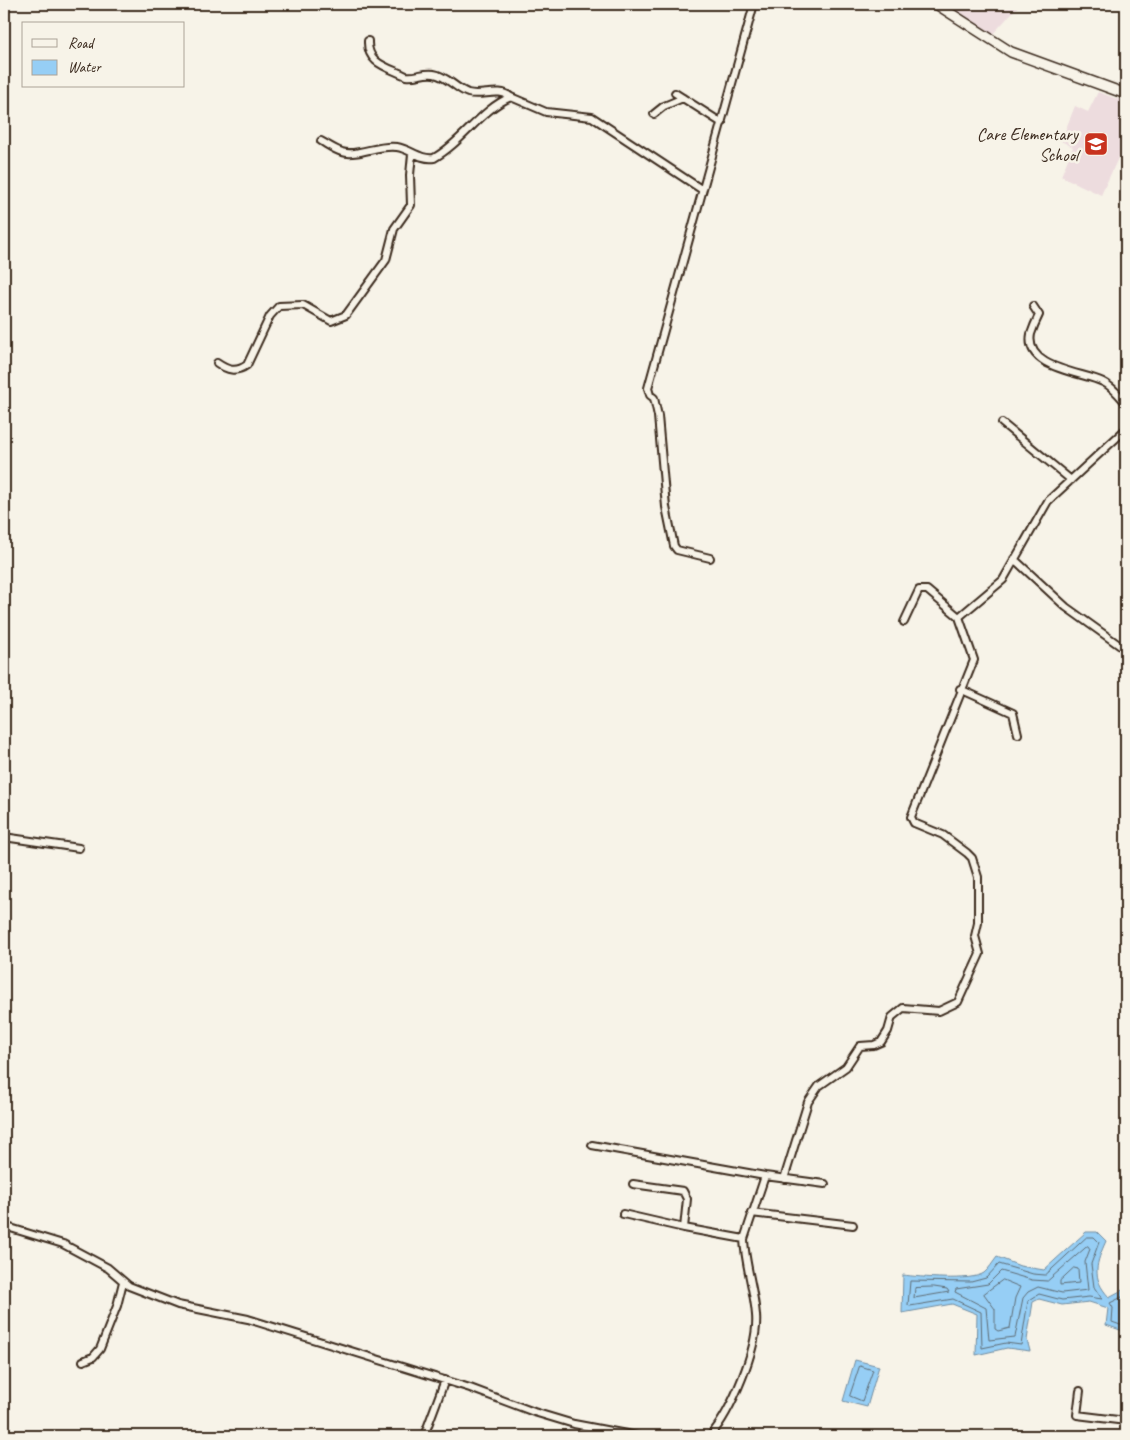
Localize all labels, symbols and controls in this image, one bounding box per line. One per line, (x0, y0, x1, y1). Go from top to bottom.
legend (22, 22, 185, 88)
text: Road (68, 34, 95, 53)
text: Water (68, 58, 102, 77)
place label: Care Elementary School (977, 123, 1081, 166)
school or university icon: Care Elementary School (1083, 131, 1109, 157)

